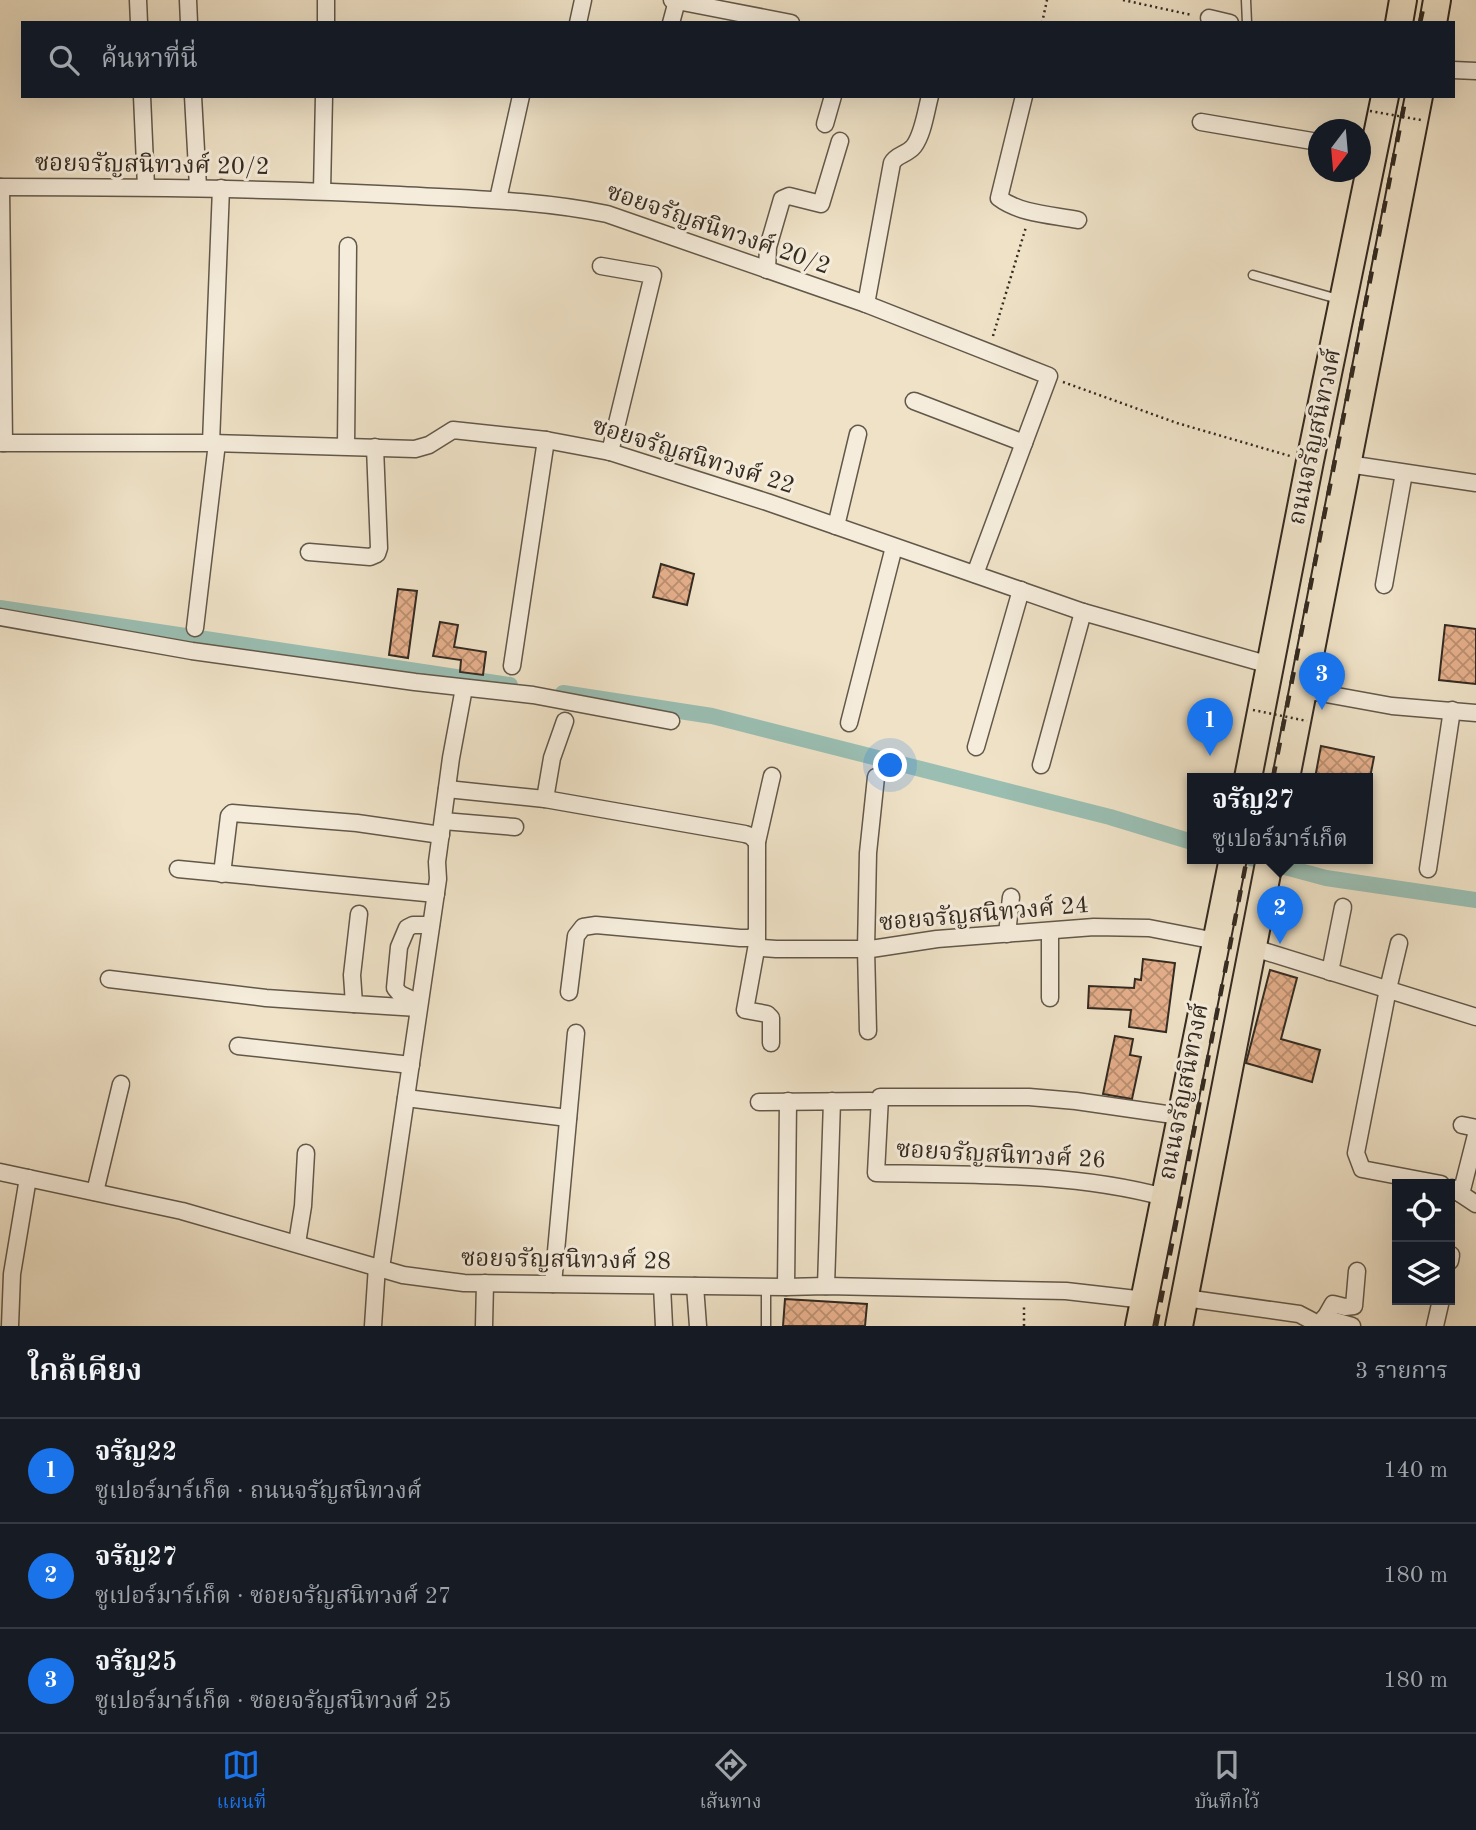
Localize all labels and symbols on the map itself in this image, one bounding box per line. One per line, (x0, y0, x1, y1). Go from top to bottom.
north arrow (1308, 119, 1371, 182)
street label: ซอยจรัญสนิทวงศ์ 20/2 (34, 146, 270, 180)
street label: ซอยจรัญสนิทวงศ์ 20/2 (603, 175, 835, 280)
street label: ถนนจรัญสนิทวงศ์ (1280, 346, 1346, 527)
street label: ซอยจรัญสนิทวงศ์ 22 (589, 409, 799, 499)
pin: 3 (1299, 652, 1345, 710)
pin: 1 (1187, 698, 1233, 756)
your location (873, 748, 907, 782)
pin: 2 (1257, 886, 1303, 944)
street label: ซอยจรัญสนิทวงศ์ 24 (878, 888, 1090, 936)
street label: ถนนจรัญสนิทวงศ์ (1150, 1001, 1214, 1182)
street label: ซอยจรัญสนิทวงศ์ 26 (895, 1133, 1107, 1173)
street label: ซอยจรัญสนิทวงศ์ 28 (461, 1241, 671, 1275)

